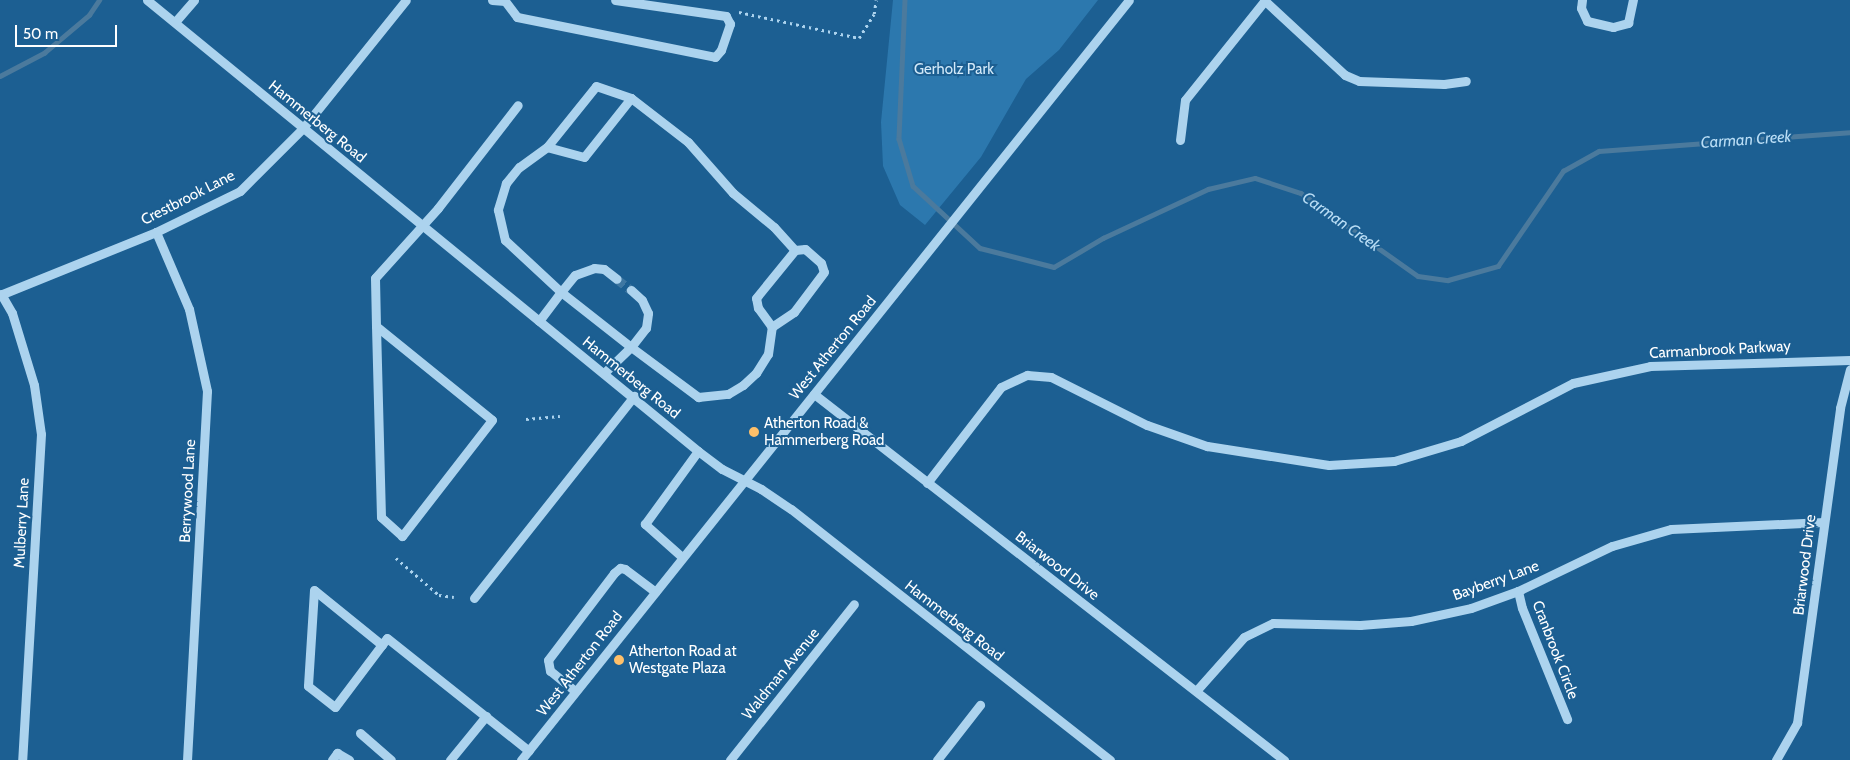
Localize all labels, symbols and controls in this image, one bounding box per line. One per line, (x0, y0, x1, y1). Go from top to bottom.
scale bar (18, 15, 120, 47)
text: 50 m (23, 25, 58, 43)
park label: Gerholz Park (914, 61, 994, 79)
street label: Hammerberg Road (265, 77, 369, 167)
water label: Carman Creek (1700, 127, 1792, 153)
street label: Crestbrook Lane (138, 167, 238, 229)
water label: Carman Creek (1298, 188, 1384, 256)
street label: West Atherton Road (786, 293, 880, 403)
street label: Hammerberg Road (579, 333, 683, 423)
street label: Carmanbrook Parkway (1649, 337, 1791, 363)
place label: Atherton Road & Hammerberg Road (764, 414, 884, 449)
marker: Atherton Road & Hammerberg Road (748, 426, 760, 438)
street label: Berrywood Lane (176, 439, 200, 543)
street label: Mulberry Lane (11, 477, 33, 569)
street label: Briarwood Drive (1790, 514, 1820, 616)
street label: Briarwood Drive (1012, 528, 1102, 604)
street label: Bayberry Lane (1450, 557, 1542, 605)
street label: Hammerberg Road (901, 577, 1007, 665)
street label: Cranbrook Circle (1528, 598, 1582, 702)
street label: West Atherton Road (534, 608, 626, 720)
street label: Waldman Avenue (739, 625, 823, 723)
place label: Atherton Road at Westgate Plaza (629, 642, 736, 677)
marker: Atherton Road at Westgate Plaza (613, 654, 625, 666)

